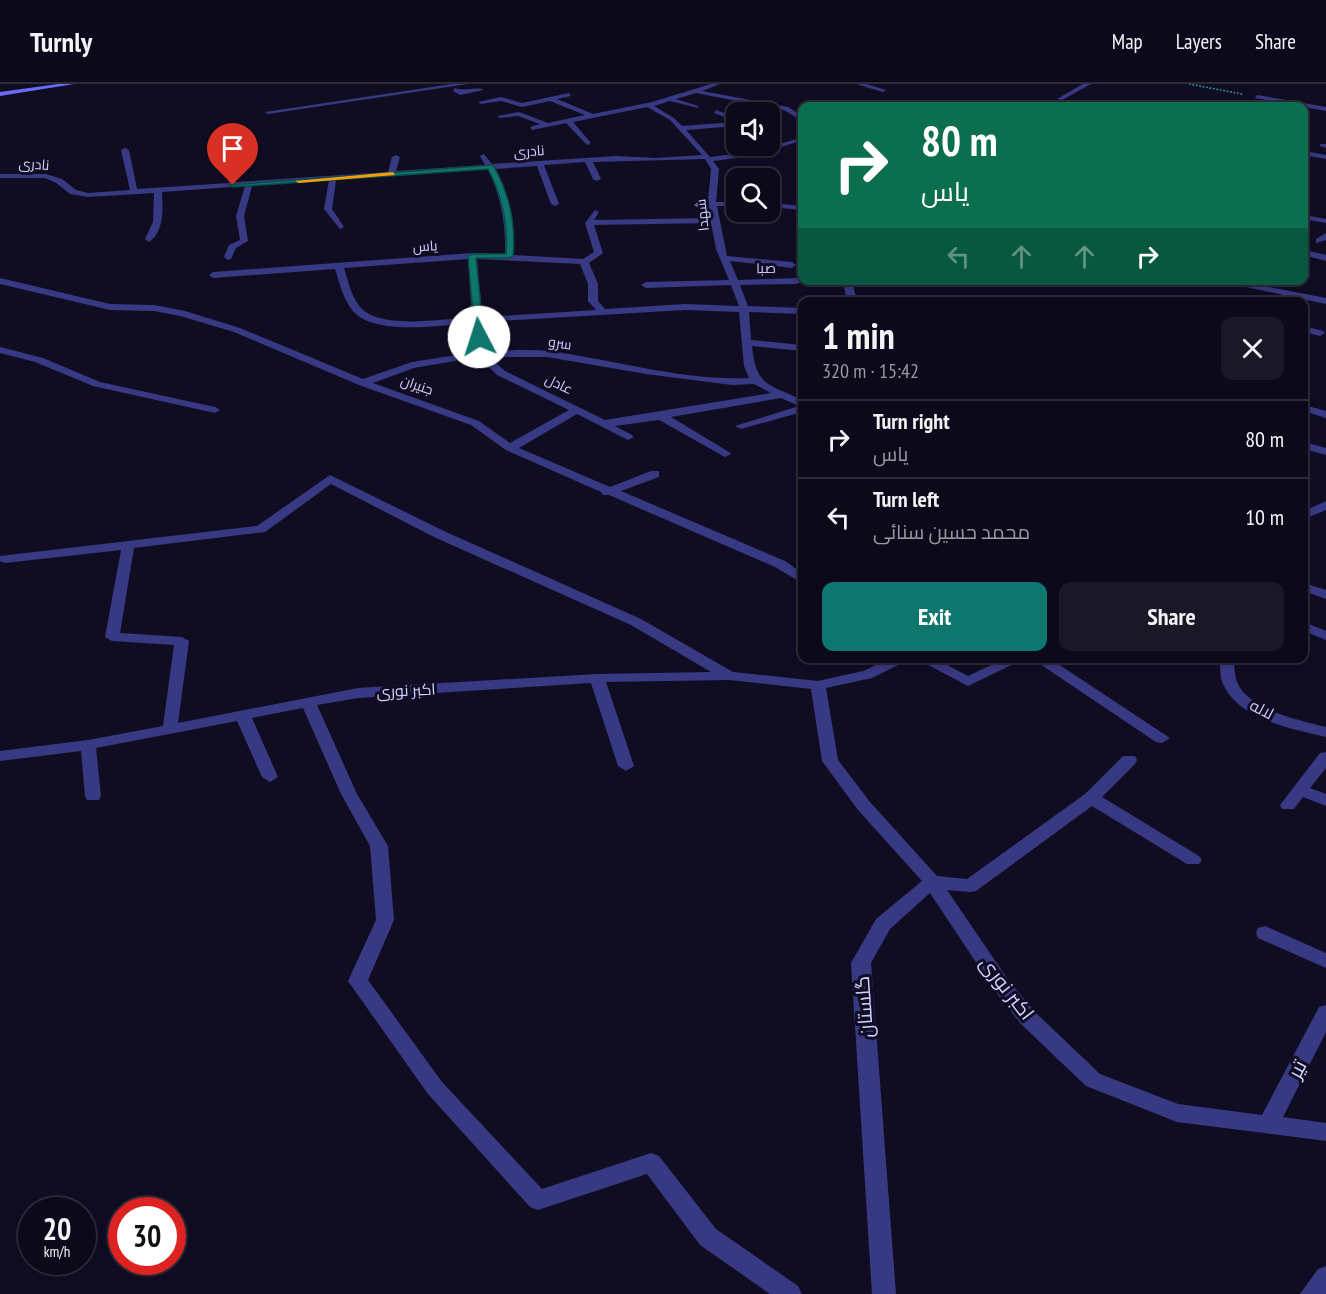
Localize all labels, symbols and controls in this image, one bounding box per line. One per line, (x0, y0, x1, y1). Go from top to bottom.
text: Turnly (30, 23, 92, 60)
text: Map (1112, 28, 1143, 55)
text: Layers (1176, 28, 1222, 55)
text: Share (1255, 28, 1296, 55)
map controls (726, 102, 780, 222)
button: sound (726, 102, 780, 156)
text: 80 m (921, 113, 998, 168)
pin (207, 123, 258, 185)
icon: right (822, 126, 900, 204)
icon: arrive (216, 132, 249, 165)
street label: نادری (513, 141, 545, 161)
street label: نادری (18, 154, 50, 174)
button: search (726, 168, 780, 222)
text: یاس (921, 174, 969, 208)
street label: شهدا (691, 198, 713, 232)
street label: یاس (412, 236, 438, 256)
icon: left (942, 240, 975, 273)
icon: ahead (1005, 240, 1038, 273)
icon: ahead (1068, 240, 1101, 273)
icon: right (1131, 240, 1164, 273)
street label: صبا (756, 259, 776, 277)
position arrow (447, 305, 511, 369)
text: 1 min (822, 312, 895, 359)
button: close (1221, 317, 1284, 380)
street label: سرو (547, 332, 573, 354)
text: 320 m · 15:42 (822, 358, 919, 384)
street label: عادل (542, 370, 576, 398)
street label: جنیران (398, 371, 436, 399)
text: Turn right (873, 407, 950, 435)
icon: right (822, 423, 855, 456)
text: 80 m (1245, 425, 1284, 453)
text: یاس (873, 441, 908, 467)
text: Turn left (873, 485, 939, 513)
icon: left (822, 501, 855, 534)
text: 10 m (1245, 503, 1284, 531)
text: محمد حسین سنائی (873, 519, 1030, 545)
button: Exit (822, 582, 1047, 651)
button: Share (1059, 582, 1284, 651)
street label: اکبر نوری (376, 678, 436, 703)
street label: لاله (1247, 695, 1277, 723)
street label: اکبر نوری (974, 951, 1040, 1025)
street label: گلستان (849, 975, 879, 1039)
street label: تیر (1281, 1055, 1313, 1084)
speed limit sign: 30 (108, 1197, 186, 1275)
text: 20 (43, 1209, 71, 1248)
text: km/h (44, 1242, 70, 1261)

